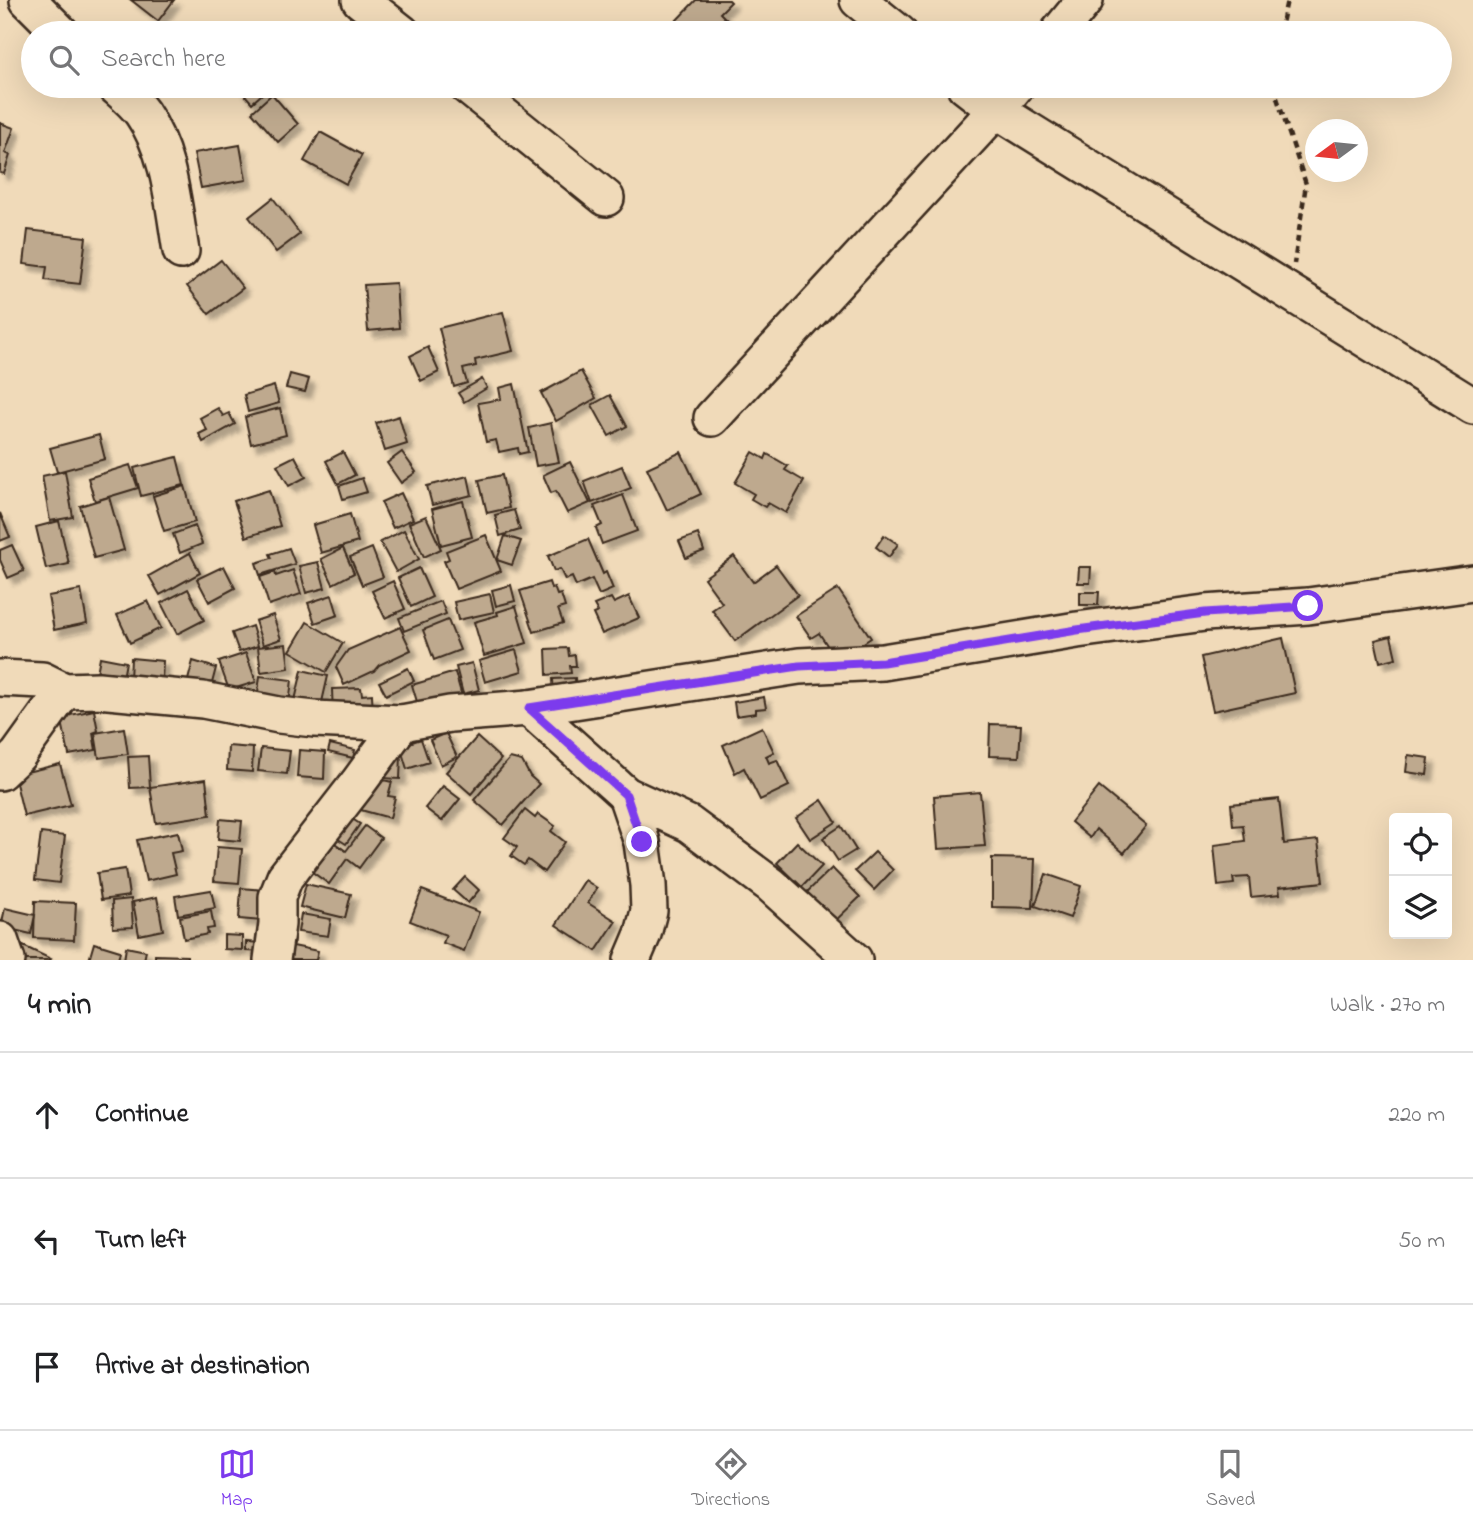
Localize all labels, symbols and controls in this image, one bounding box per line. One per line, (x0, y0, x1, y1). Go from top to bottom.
search box (21, 21, 1452, 98)
icon: search (45, 41, 83, 79)
text: Search here (101, 41, 226, 79)
north arrow (1305, 119, 1368, 182)
route start (1292, 590, 1323, 621)
map controls (1389, 813, 1452, 939)
button: locate (1389, 813, 1452, 876)
route end (626, 826, 657, 857)
button: layers (1389, 876, 1452, 939)
text: 4 min (28, 984, 91, 1028)
text: Walk · 270 m (1330, 989, 1445, 1022)
icon: ahead (28, 1096, 66, 1134)
text: Continue (95, 1096, 188, 1134)
text: 220 m (1389, 1099, 1445, 1132)
icon: left (28, 1222, 66, 1260)
text: Turn left (95, 1222, 186, 1260)
text: 50 m (1398, 1225, 1445, 1258)
icon: arrive (28, 1348, 66, 1386)
text: Arrive at destination (95, 1348, 310, 1386)
tab: Map (218, 1445, 256, 1514)
tab: Directions (691, 1445, 770, 1514)
tab: Saved (1206, 1445, 1255, 1514)

